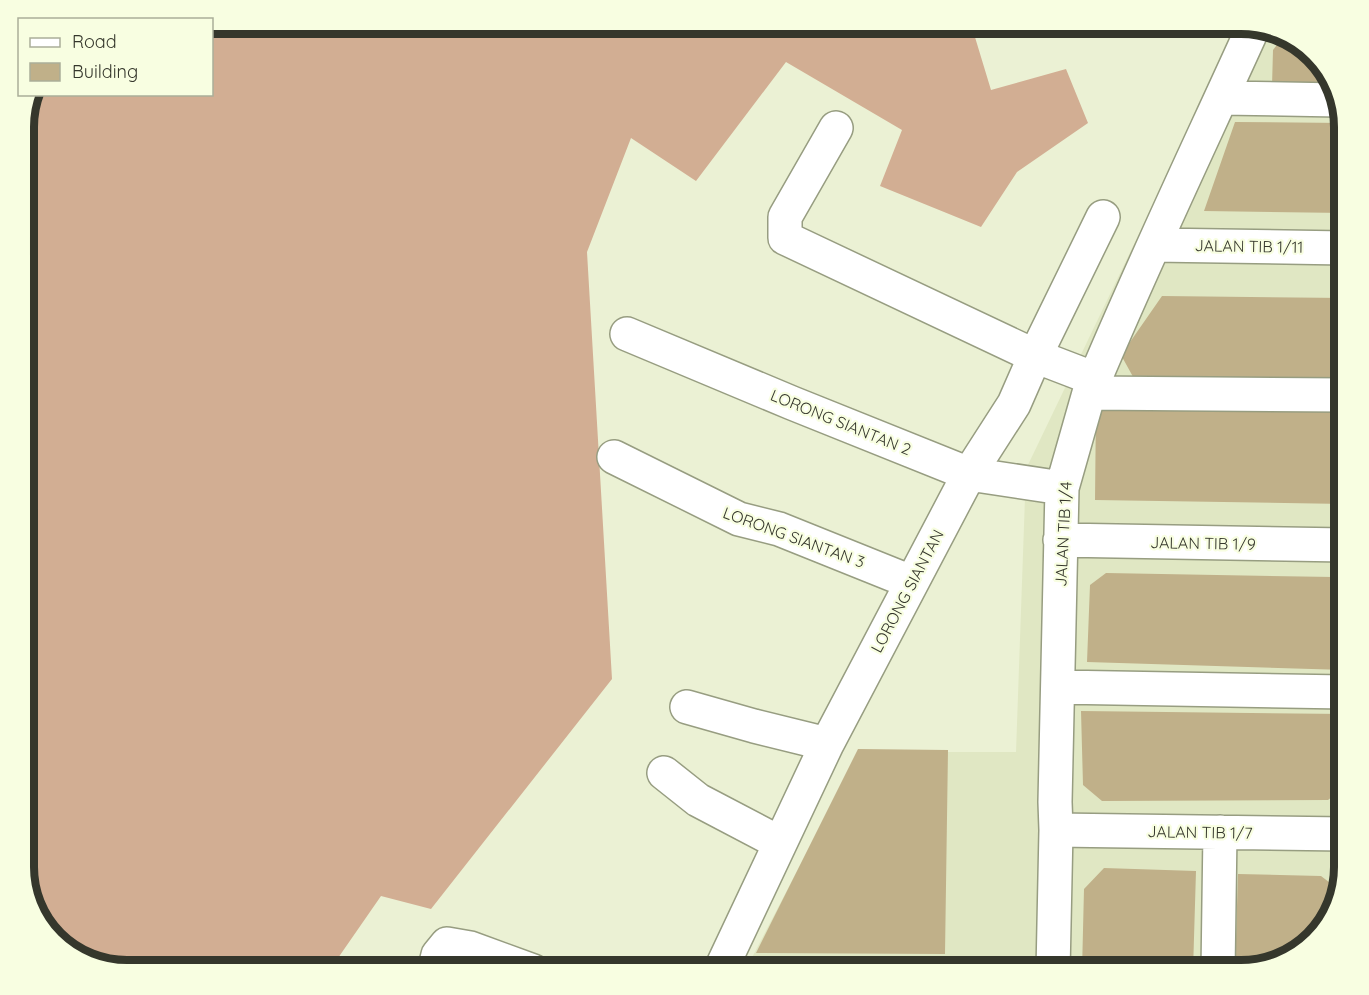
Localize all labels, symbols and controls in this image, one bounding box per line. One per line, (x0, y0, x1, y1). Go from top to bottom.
legend (18, 18, 213, 96)
text: Road (72, 30, 117, 53)
text: Building (72, 60, 138, 83)
street label: JALAN TIB 1/11 (1194, 235, 1304, 257)
street label: LORONG SIANTAN 2 (768, 385, 914, 459)
street label: JALAN TIB 1/4 (1050, 481, 1076, 587)
street label: LORONG SIANTAN 3 (720, 502, 868, 572)
street label: LORONG SIANTAN (866, 526, 948, 656)
street label: JALAN TIB 1/9 (1150, 532, 1256, 554)
street label: JALAN TIB 1/7 (1147, 821, 1253, 843)

